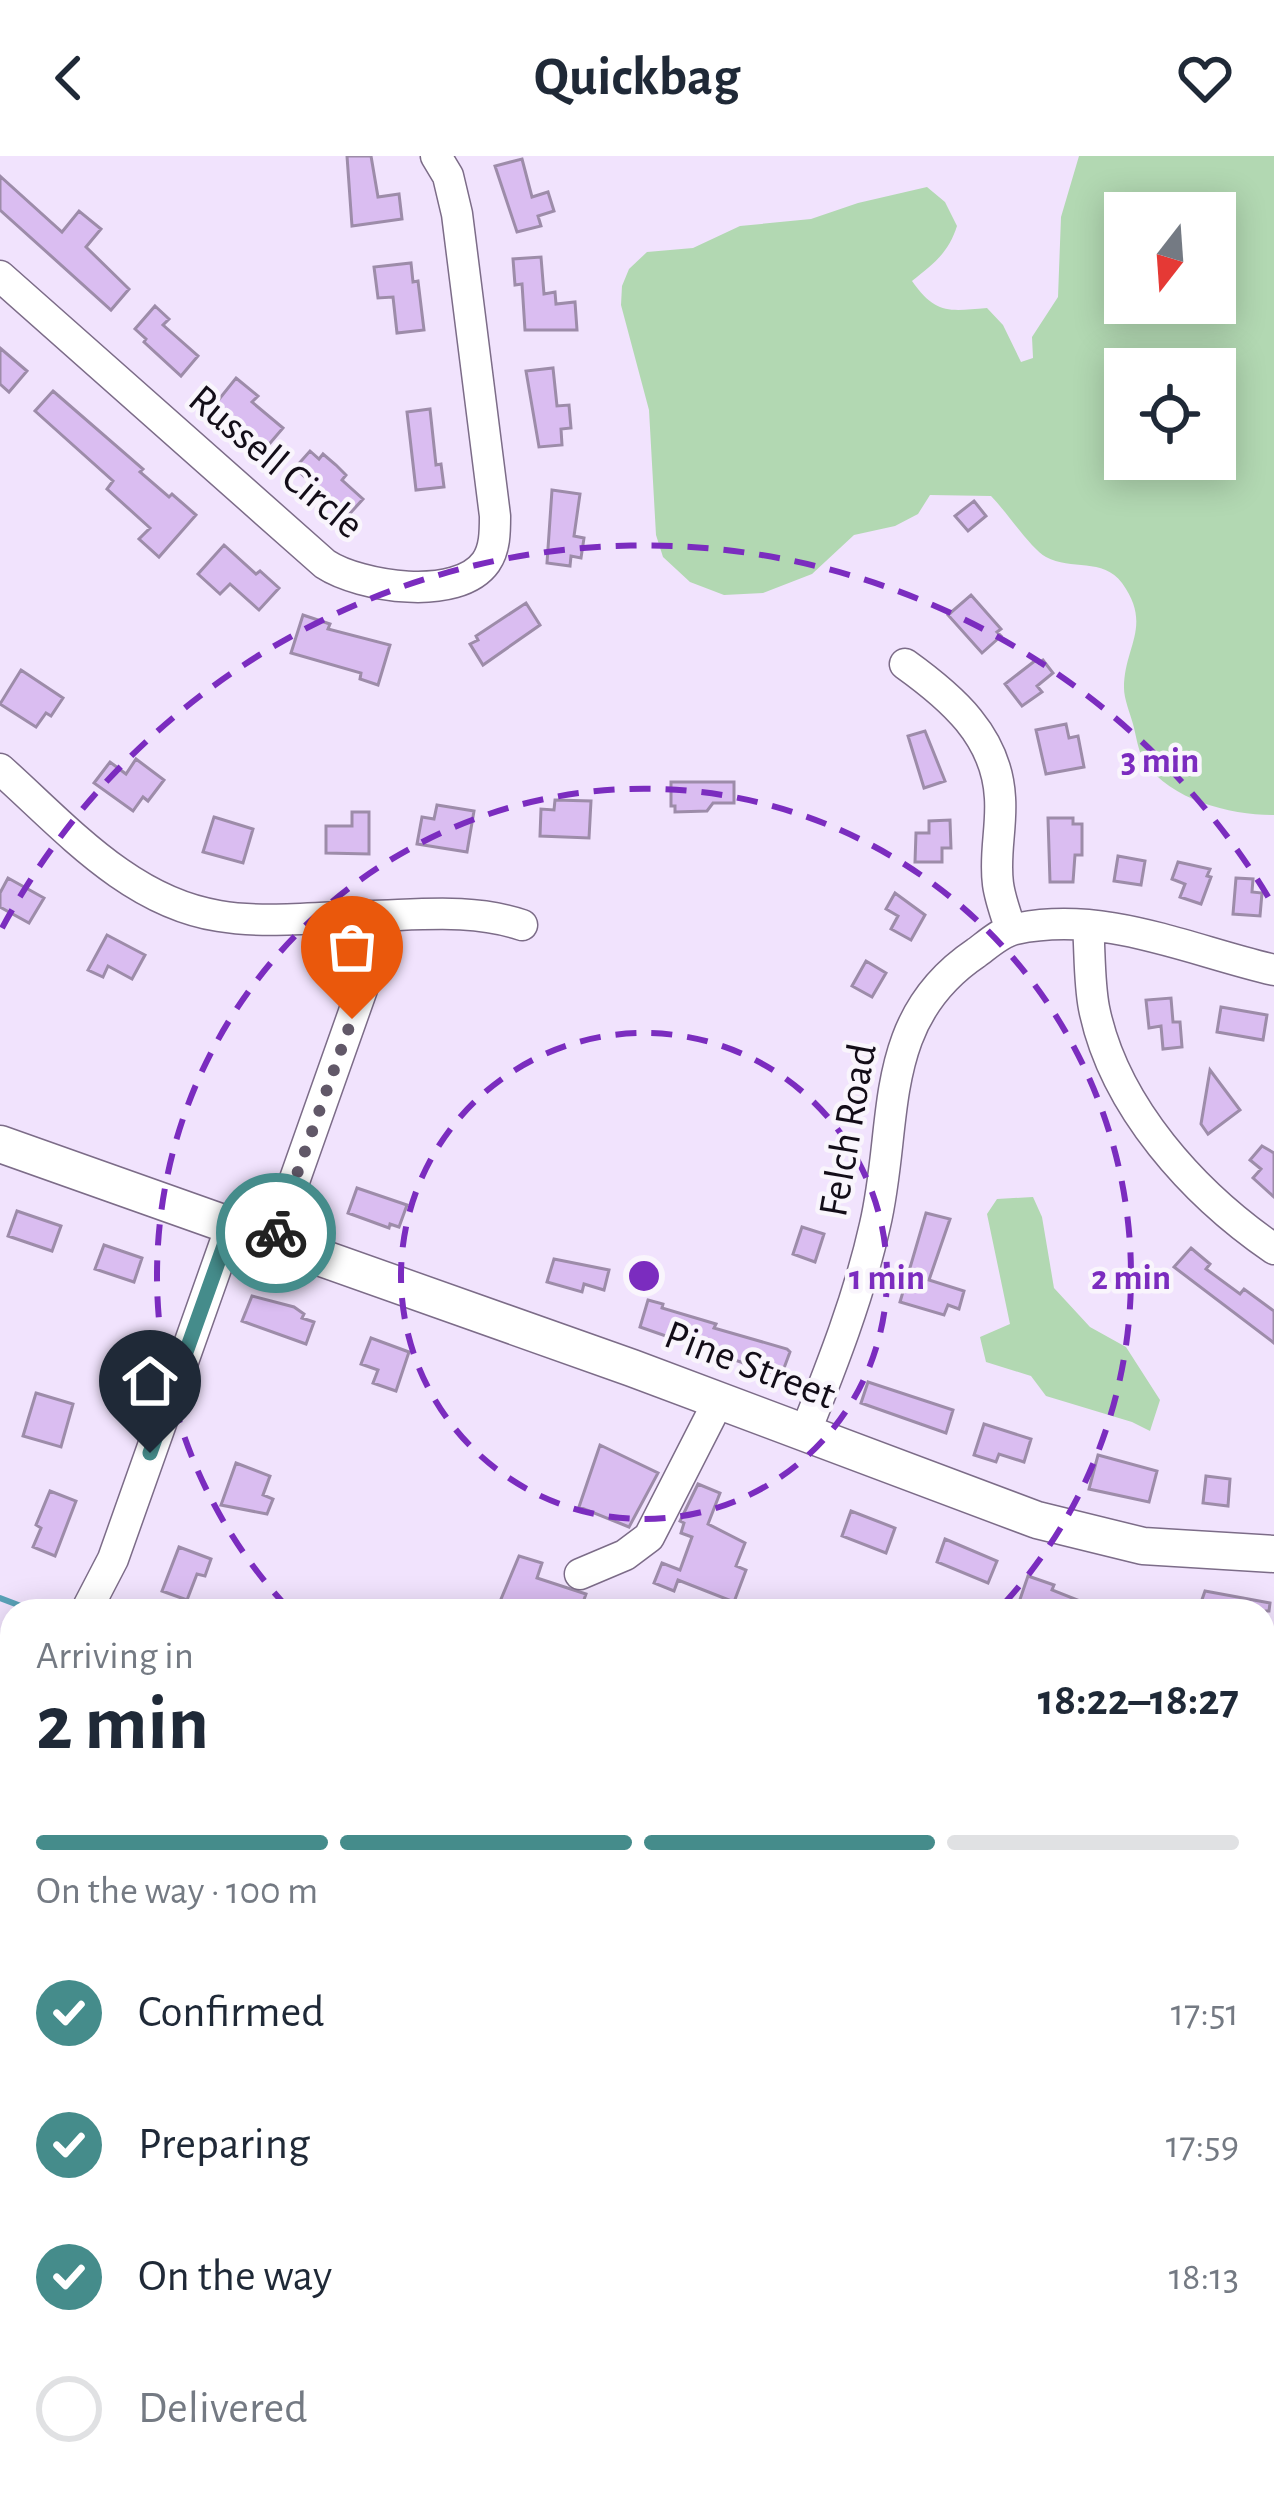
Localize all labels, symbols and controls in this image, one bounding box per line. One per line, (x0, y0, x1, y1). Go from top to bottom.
icon: back (36, 45, 102, 111)
icon: heart (1172, 45, 1238, 111)
text: Quickbag (534, 51, 740, 105)
north arrow (1104, 192, 1236, 324)
map controls (1104, 192, 1236, 480)
button: locate (1104, 348, 1236, 480)
street label: Russell Circle (181, 377, 371, 547)
text: 3 min (1121, 743, 1199, 779)
pin (301, 896, 403, 1019)
icon: bag (319, 914, 385, 980)
street label: Felch Road (812, 1040, 884, 1220)
courier (216, 1173, 336, 1293)
icon: bike (243, 1200, 309, 1266)
centre of rings (623, 1255, 665, 1297)
text: 1 min (849, 1260, 925, 1296)
text: 2 min (1091, 1260, 1171, 1296)
street label: Pine Street (659, 1313, 841, 1417)
pin (99, 1330, 201, 1453)
icon: home (117, 1348, 183, 1414)
text: Arriving in (36, 1637, 194, 1676)
text: 18:22–18:27 (1038, 1678, 1239, 1723)
text: 2 min (36, 1686, 209, 1764)
text: On the way · 100 m (36, 1872, 318, 1911)
icon: check (36, 1980, 102, 2046)
text: Confirmed (138, 1990, 324, 2035)
text: 17:51 (1171, 1994, 1239, 2033)
icon: check (36, 2112, 102, 2178)
text: Preparing (138, 2122, 310, 2167)
text: 17:59 (1166, 2126, 1239, 2165)
icon: check (36, 2244, 102, 2310)
text: On the way (138, 2254, 332, 2299)
text: 18:13 (1169, 2258, 1239, 2297)
text: Delivered (138, 2386, 307, 2431)

